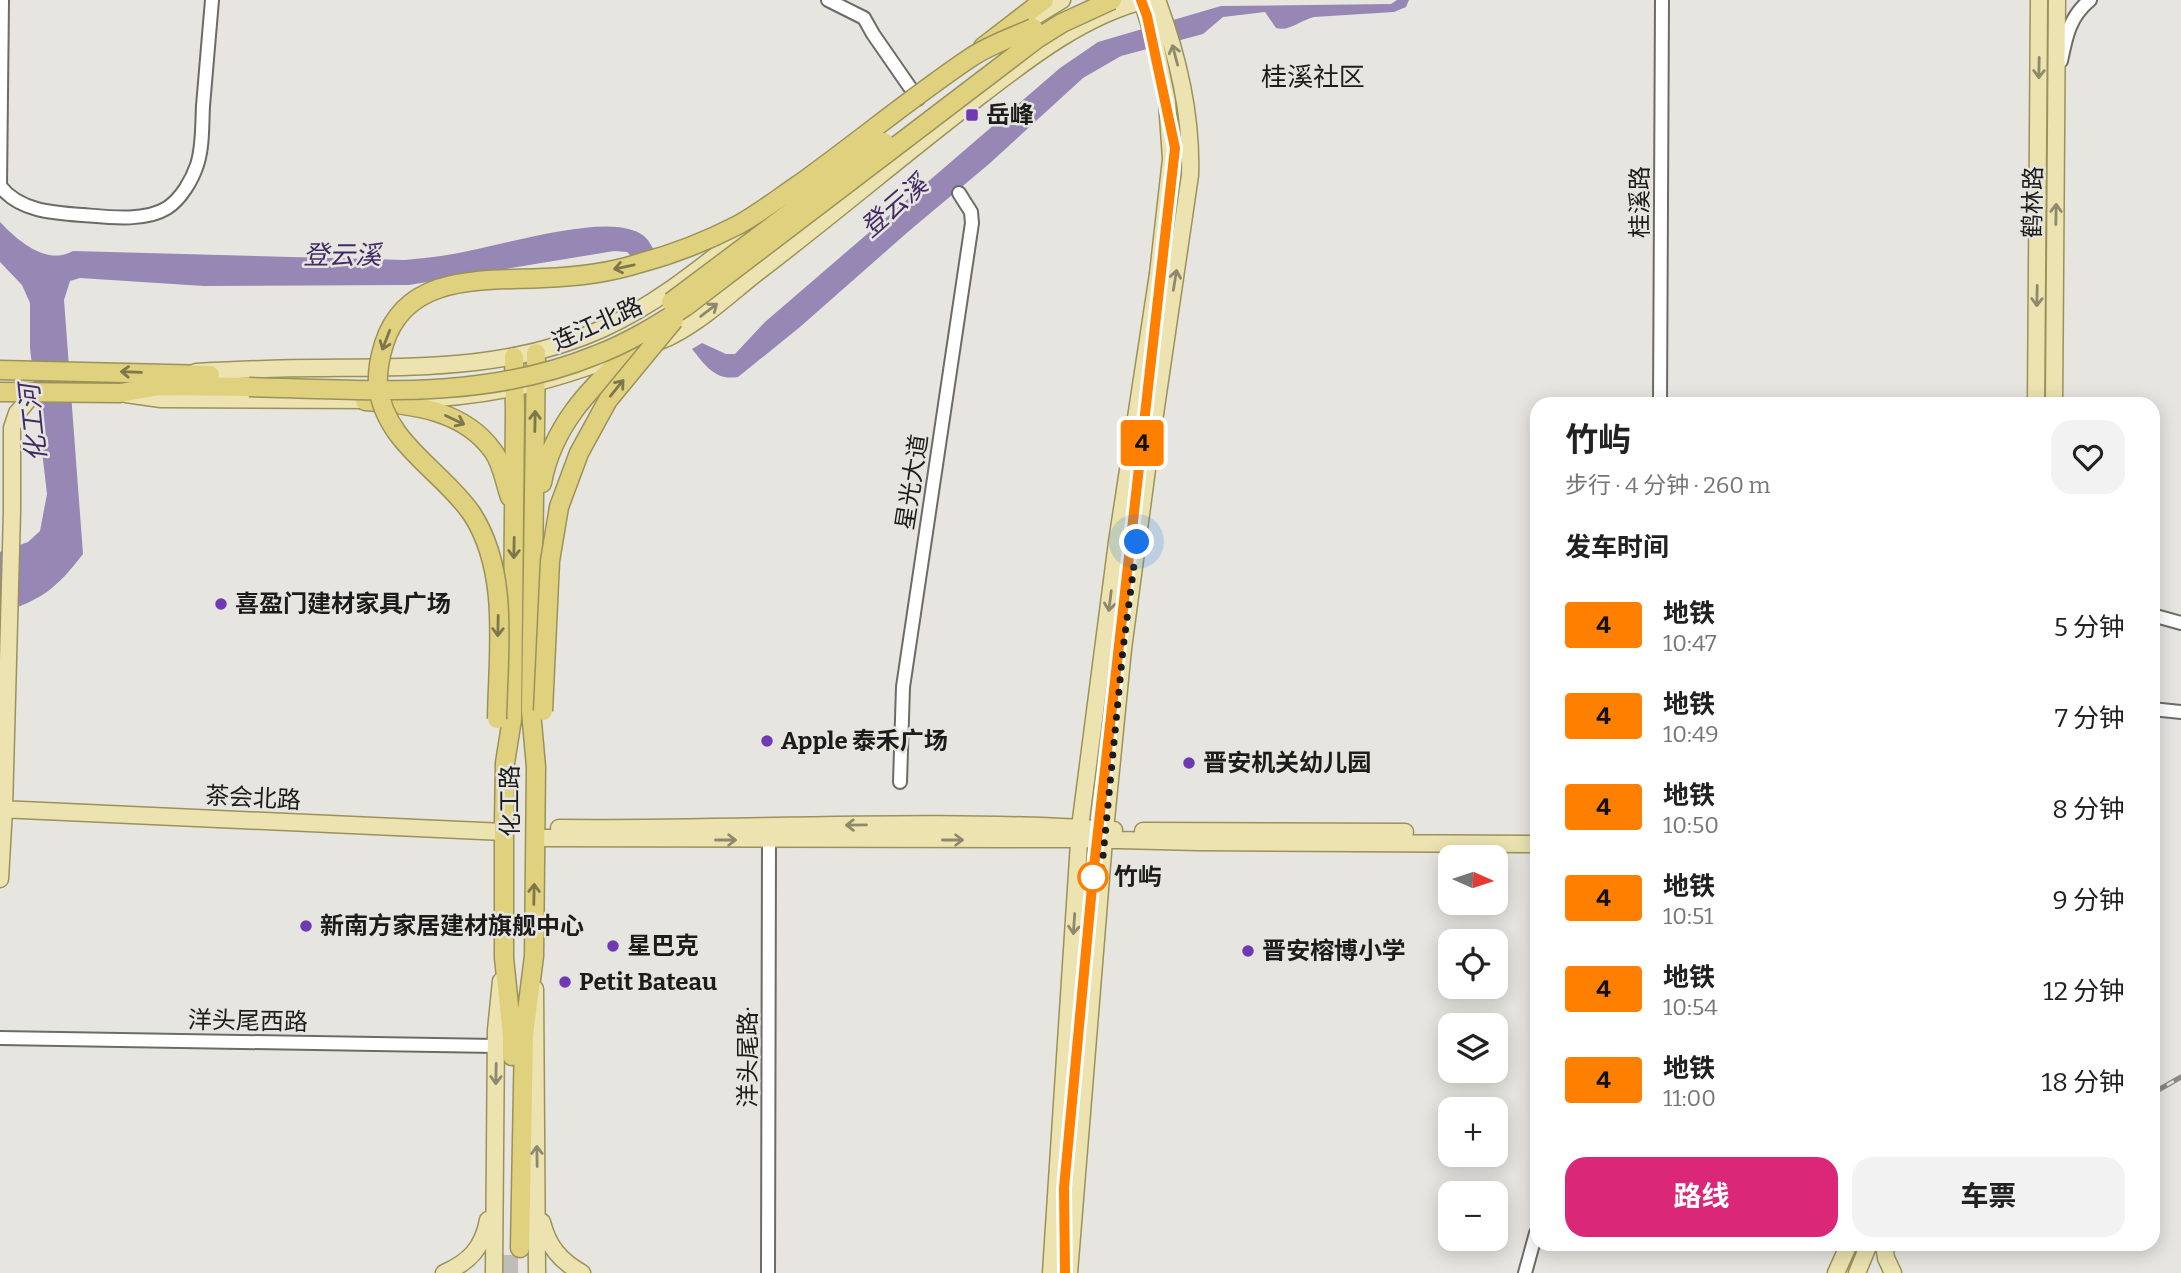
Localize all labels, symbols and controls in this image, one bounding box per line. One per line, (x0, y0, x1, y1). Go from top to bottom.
one-way arrow (1168, 44, 1181, 67)
one-way arrow (2032, 56, 2046, 79)
district label: 桂溪社区 (1261, 62, 1365, 93)
place label: 岳峰 (986, 101, 1034, 129)
marker: 岳峰 (964, 107, 980, 123)
street label: 桂溪路 (1626, 166, 1654, 238)
street label: 鹤林路 (2018, 166, 2048, 238)
water label: 登云溪 (855, 167, 936, 244)
one-way arrow (2049, 202, 2063, 225)
water label: 登云溪 (303, 240, 384, 271)
one-way arrow (613, 261, 636, 275)
one-way arrow (1169, 269, 1182, 292)
one-way arrow (2030, 284, 2044, 307)
street label: 连江北路 (547, 292, 647, 356)
one-way arrow (699, 303, 717, 318)
one-way arrow (379, 329, 391, 351)
one-way arrow (120, 366, 143, 379)
water label: 化工河 (13, 378, 53, 463)
one-way arrow (610, 380, 625, 398)
one-way arrow (529, 410, 542, 433)
one-way arrow (444, 413, 464, 427)
line badge: 4 (1119, 420, 1165, 466)
text: 竹屿 (1565, 420, 1631, 460)
button: heart (2051, 420, 2125, 494)
text: 4 (1135, 429, 1149, 457)
street label: 星光大道 (891, 432, 933, 532)
text: 步行 · 4 分钟 · 260 m (1565, 471, 1770, 499)
your location (1119, 524, 1154, 559)
text: 发车时间 (1565, 532, 1669, 563)
one-way arrow (507, 536, 521, 559)
one-way arrow (1103, 589, 1116, 611)
place label: 喜盈门建材家具广场 (235, 590, 451, 618)
marker: 喜盈门建材家具广场 (213, 596, 229, 612)
text: 地铁 (1663, 598, 1715, 629)
text: 4 (1596, 611, 1611, 639)
text: 5 分钟 (2054, 612, 2125, 643)
one-way arrow (491, 614, 505, 637)
text: 10:47 (1663, 629, 1717, 657)
text: 地铁 (1663, 689, 1715, 720)
text: 4 (1596, 702, 1611, 730)
text: 7 分钟 (2055, 703, 2125, 734)
text: 10:49 (1663, 720, 1719, 748)
place label: Apple 泰禾广场 (781, 727, 948, 755)
marker: Apple 泰禾广场 (759, 733, 775, 749)
place label: 晋安机关幼儿园 (1203, 749, 1371, 777)
marker: 晋安机关幼儿园 (1181, 755, 1197, 771)
street label: 化工路 (496, 765, 524, 837)
text: 地铁 (1663, 780, 1715, 811)
street label: 茶会北路 (204, 782, 302, 814)
text: 4 (1596, 793, 1611, 821)
text: 8 分钟 (2052, 794, 2125, 825)
text: 10:50 (1663, 811, 1719, 839)
one-way arrow (845, 818, 868, 831)
one-way arrow (714, 833, 737, 847)
one-way arrow (941, 833, 964, 847)
north arrow (1438, 845, 1508, 915)
map controls (1438, 845, 1508, 1251)
marker: 竹屿 (1078, 862, 1108, 892)
place label: 竹屿 (1114, 863, 1162, 891)
text: 地铁 (1663, 871, 1715, 902)
one-way arrow (528, 882, 541, 905)
text: 4 (1596, 884, 1611, 912)
text: 9 分钟 (2053, 885, 2125, 916)
text: 10:51 (1663, 902, 1713, 930)
place label: 新南方家居建材旗舰中心 (320, 912, 584, 940)
one-way arrow (1067, 912, 1080, 935)
marker: 新南方家居建材旗舰中心 (298, 918, 314, 934)
button: locate (1438, 929, 1508, 999)
place label: 星巴克 (627, 932, 699, 960)
place label: 晋安榕博小学 (1262, 937, 1406, 965)
marker: 星巴克 (605, 938, 621, 954)
marker: 晋安榕博小学 (1240, 943, 1256, 959)
text: 地铁 (1663, 962, 1715, 993)
place label: Petit Bateau (579, 968, 717, 996)
marker: Petit Bateau (557, 974, 573, 990)
text: 4 (1596, 975, 1611, 1003)
text: 12 分钟 (2043, 976, 2125, 1007)
text: 10:54 (1663, 993, 1718, 1021)
street label: 洋头尾西路 (188, 1006, 308, 1036)
street label: 洋头尾路· (734, 1006, 762, 1108)
button: layers (1438, 1013, 1508, 1083)
text: 地铁 (1663, 1053, 1715, 1084)
one-way arrow (489, 1063, 503, 1086)
text: 4 (1596, 1066, 1611, 1094)
text: 18 分钟 (2042, 1067, 2125, 1098)
text: 11:00 (1663, 1084, 1716, 1112)
button: + (1438, 1097, 1508, 1167)
one-way arrow (530, 1145, 543, 1168)
button: 路线 (1565, 1157, 1838, 1237)
button: 车票 (1852, 1157, 2125, 1237)
button: − (1438, 1181, 1508, 1251)

